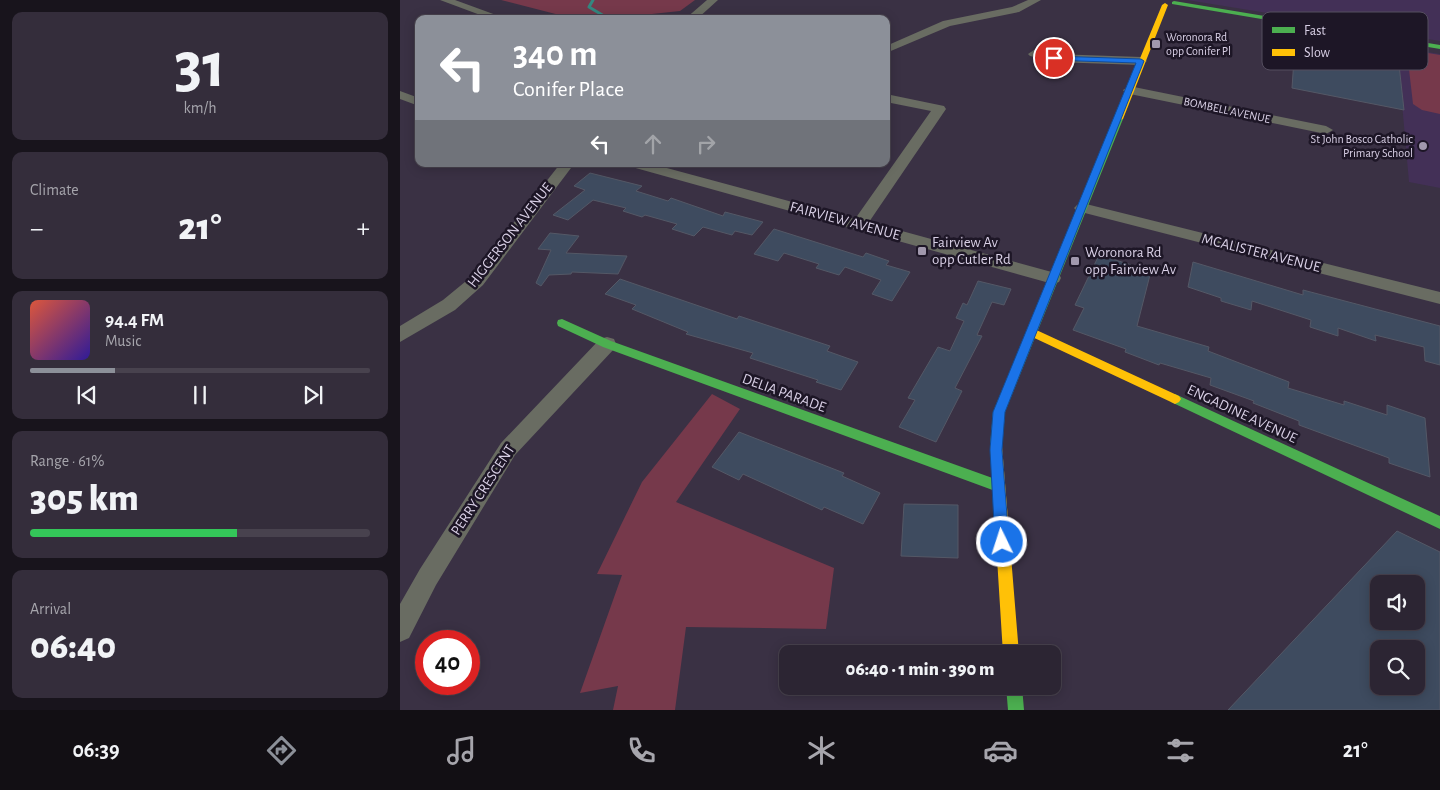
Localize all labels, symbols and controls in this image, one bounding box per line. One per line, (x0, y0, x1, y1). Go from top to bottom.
legend (1262, 12, 1428, 70)
text: Fast (1304, 24, 1326, 38)
place label: Woronora Rd opp Conifer Pl (1166, 31, 1231, 57)
text: 31 (174, 34, 226, 99)
icon: left (430, 35, 495, 100)
text: 340 m (513, 37, 597, 72)
pin (1033, 37, 1075, 79)
marker: Woronora Rd opp Conifer Pl (1150, 38, 1162, 50)
icon: arrive (1040, 44, 1068, 72)
text: Slow (1304, 46, 1331, 60)
text: Conifer Place (513, 78, 624, 100)
street label: BOMBELL AVENUE (1182, 95, 1272, 125)
text: km/h (183, 100, 217, 116)
icon: left (586, 130, 614, 158)
icon: ahead (639, 130, 667, 158)
icon: right (692, 130, 720, 158)
place label: St John Bosco Catholic Primary School (1310, 133, 1413, 160)
marker: St John Bosco Catholic Primary School (1417, 140, 1429, 152)
street label: HIGGERSON AVENUE (465, 180, 555, 290)
text: Climate (30, 182, 79, 198)
street label: FAIRVIEW AVENUE (788, 199, 902, 243)
text: 21° (178, 209, 222, 247)
text: − (30, 215, 43, 243)
text: + (357, 215, 370, 243)
street label: MCALISTER AVENUE (1200, 231, 1322, 275)
place label: Fairview Av opp Cutler Rd (932, 235, 1011, 267)
marker: Fairview Av opp Cutler Rd (916, 245, 928, 257)
place label: Woronora Rd opp Fairview Av (1085, 245, 1177, 277)
marker: Woronora Rd opp Fairview Av (1069, 255, 1081, 267)
text: 94.4 FM (105, 311, 164, 330)
text: Music (105, 333, 141, 349)
street label: DELIA PARADE (740, 371, 828, 415)
icon: previous (73, 381, 101, 409)
icon: pause (186, 381, 214, 409)
icon: next (299, 381, 327, 409)
street label: ENGADINE AVENUE (1185, 382, 1299, 446)
street label: PERRY CRESCENT (448, 442, 518, 538)
text: Range · 61% (30, 453, 104, 469)
text: 305 km (30, 480, 139, 518)
position arrow (975, 515, 1027, 567)
map controls (1370, 575, 1425, 695)
button: sound (1370, 575, 1425, 630)
text: Arrival (30, 601, 71, 617)
text: 06:40 (30, 628, 116, 666)
speed limit sign: 40 (415, 630, 480, 695)
button: search (1370, 640, 1425, 695)
text: 06:40 · 1 min · 390 m (846, 660, 994, 679)
icon: directions (264, 733, 299, 768)
icon: music (444, 733, 479, 768)
icon: phone (624, 733, 659, 768)
icon: climate (804, 733, 839, 768)
icon: car (983, 733, 1018, 768)
icon: filters (1163, 733, 1198, 768)
text: 06:39 (72, 739, 120, 761)
text: 21° (1343, 739, 1368, 761)

